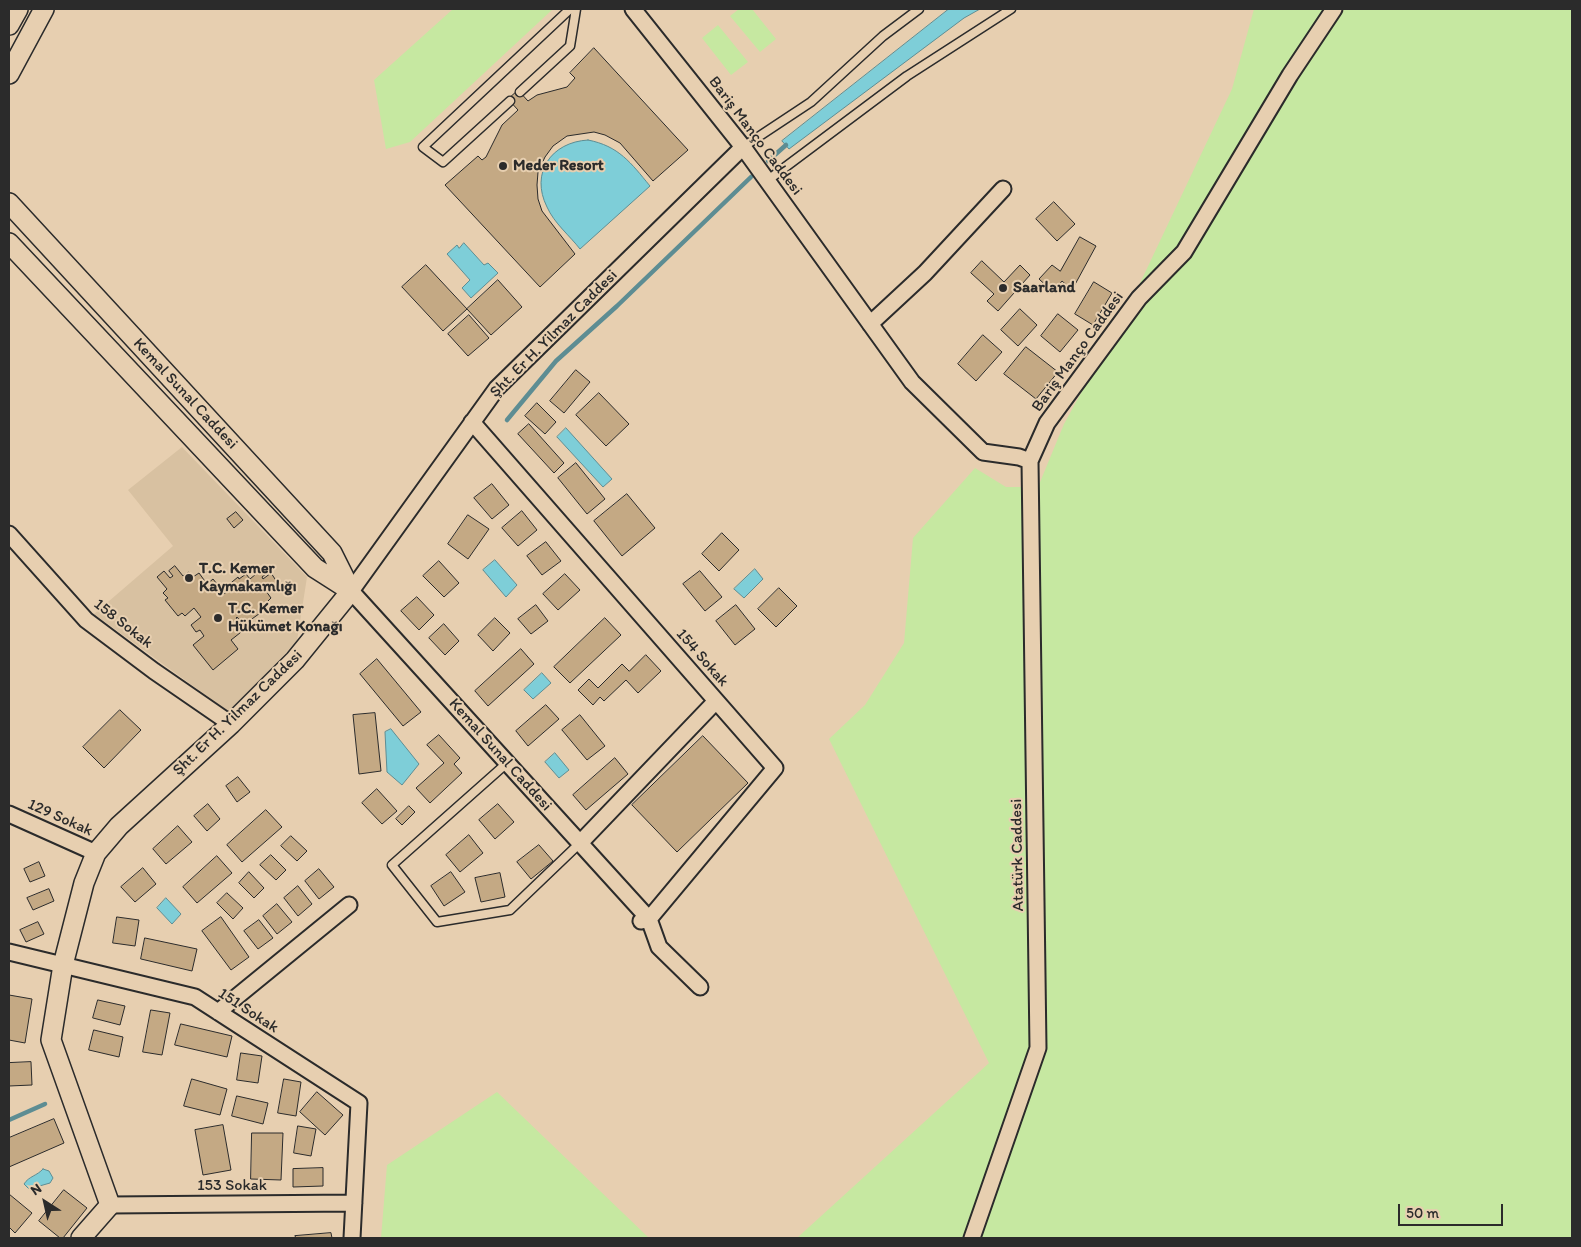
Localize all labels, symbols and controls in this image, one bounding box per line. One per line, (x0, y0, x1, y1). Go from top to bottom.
street label: Bariş Manço Caddesi (704, 73, 806, 199)
place label: Meder Resort (513, 156, 604, 176)
marker: Meder Resort (497, 160, 509, 172)
street label: Şht. Er H. Yilmaz Caddesi (486, 266, 622, 402)
place label: Saarland (1013, 278, 1075, 298)
marker: Saarland (997, 282, 1009, 294)
street label: Bariş Manço Caddesi (1028, 288, 1128, 416)
street label: Kemal Sunal Caddesi (129, 334, 241, 454)
place label: T.C. Kemer Kaymakamlığı (199, 559, 297, 597)
marker: T.C. Kemer Kaymakamlığı (183, 572, 195, 584)
street label: 158 Sokak (90, 595, 156, 653)
place label: T.C. Kemer Hükümet Konağı (228, 599, 343, 637)
marker: T.C. Kemer Hükümet Konağı (212, 612, 224, 624)
street label: 154 Sokak (672, 625, 732, 691)
street label: Şht. Er H. Yilmaz Caddesi (169, 646, 307, 780)
street label: Kemal Sunal Caddesi (444, 695, 556, 815)
street label: 129 Sokak (24, 795, 96, 841)
street label: Atatürk Caddesi (1007, 799, 1029, 911)
street label: 151 Sokak (214, 984, 282, 1038)
street label: 153 Sokak (197, 1176, 267, 1196)
north arrow (20, 1177, 70, 1227)
text: N (27, 1180, 45, 1199)
scale bar (1401, 1194, 1506, 1226)
text: 50 m (1406, 1204, 1439, 1222)

